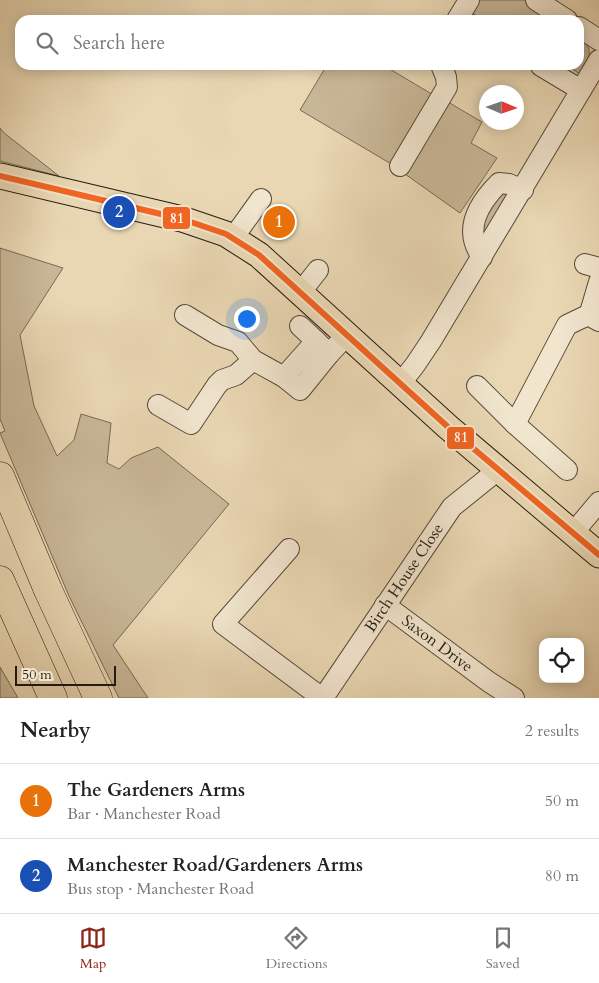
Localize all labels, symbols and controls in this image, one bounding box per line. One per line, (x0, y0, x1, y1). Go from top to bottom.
search box (15, 15, 584, 70)
icon: search (33, 29, 61, 57)
text: Search here (73, 30, 165, 56)
north arrow (479, 85, 524, 130)
pin: 2 (103, 193, 135, 231)
pin: 1 (263, 203, 295, 241)
line badge: 81 (162, 206, 191, 230)
text: 81 (170, 209, 184, 228)
your location (234, 306, 260, 332)
line badge: 81 (446, 426, 475, 450)
text: 81 (454, 428, 468, 447)
street label: Birch House Close (360, 519, 449, 637)
street label: Saxon Drive (397, 610, 477, 677)
map controls (539, 638, 584, 683)
button: locate (539, 638, 584, 683)
scale bar (15, 663, 116, 686)
text: 50 m (22, 665, 52, 684)
text: Nearby (20, 716, 91, 745)
text: 2 results (525, 720, 579, 742)
text: The Gardeners Arms (67, 777, 245, 803)
text: 1 (32, 790, 40, 812)
text: 50 m (545, 790, 579, 812)
text: Bar · Manchester Road (67, 803, 221, 825)
text: Manchester Road/Gardeners Arms (67, 852, 363, 878)
text: 2 (32, 865, 40, 887)
text: 80 m (545, 865, 579, 887)
text: Bus stop · Manchester Road (67, 878, 254, 900)
tab: Map (79, 924, 107, 973)
tab: Directions (266, 924, 327, 973)
tab: Saved (486, 924, 520, 973)

